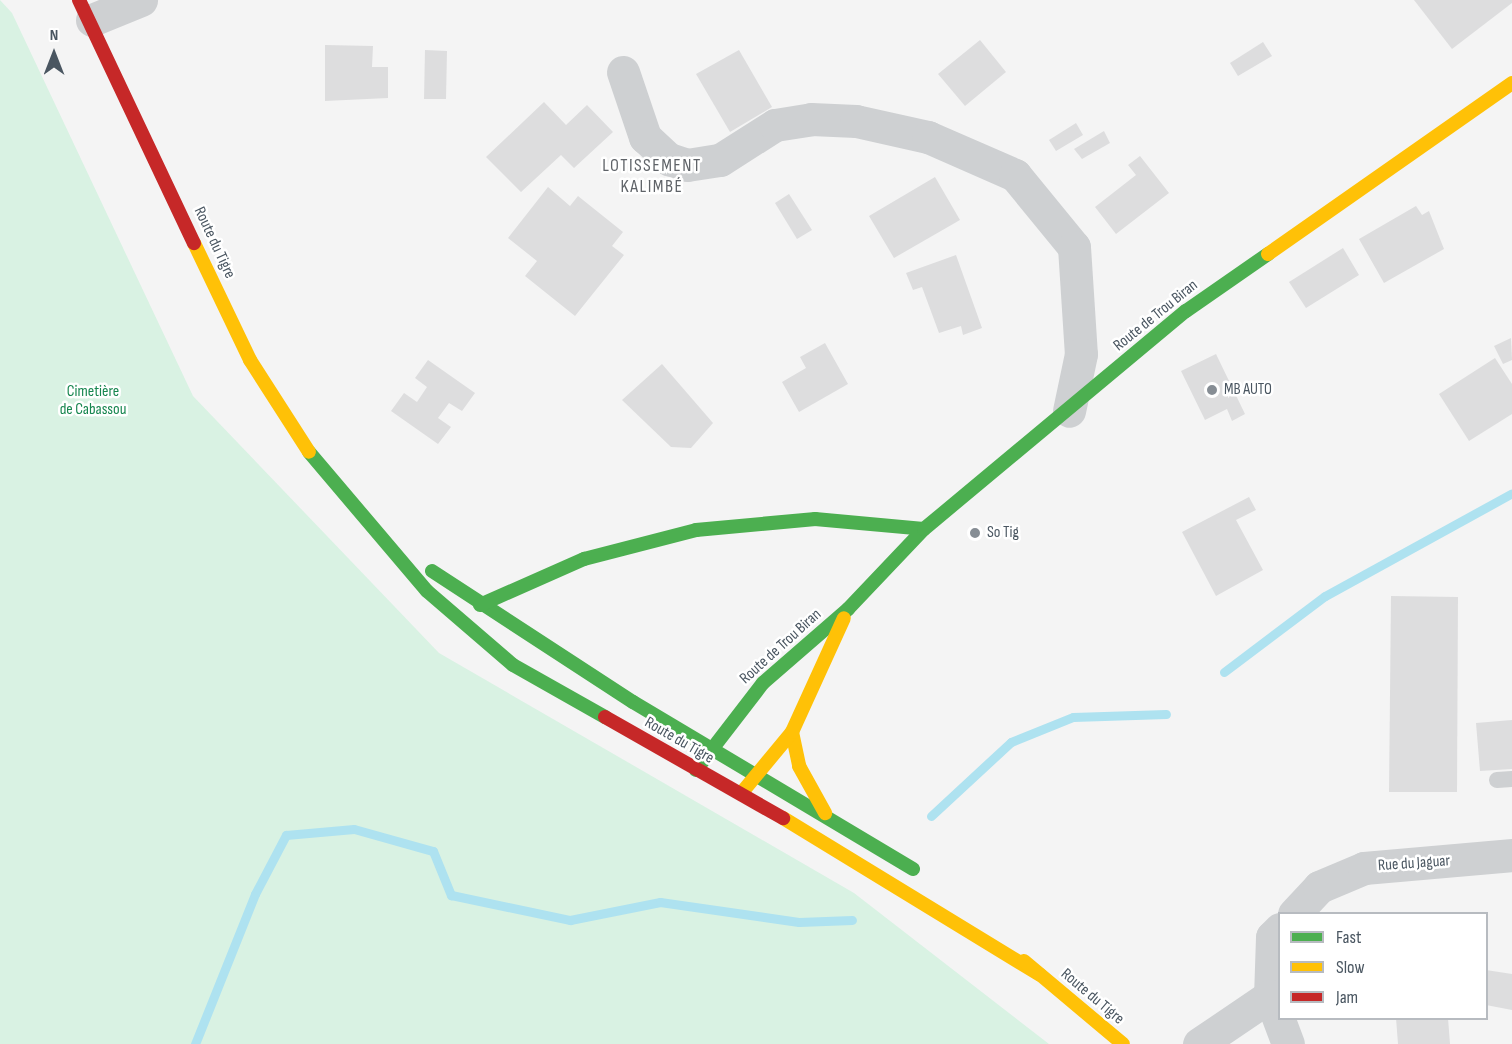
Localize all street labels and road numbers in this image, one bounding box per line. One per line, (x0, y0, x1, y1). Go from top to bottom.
street label: Route du Tigre (189, 204, 239, 282)
street label: Route de Trou Biran (1110, 276, 1202, 356)
street label: Route de Trou Biran (736, 605, 826, 689)
street label: Route du Tigre (641, 713, 717, 769)
street label: Rue du Jaguar (1377, 852, 1451, 876)
street label: Route du Tigre (1056, 965, 1128, 1029)

